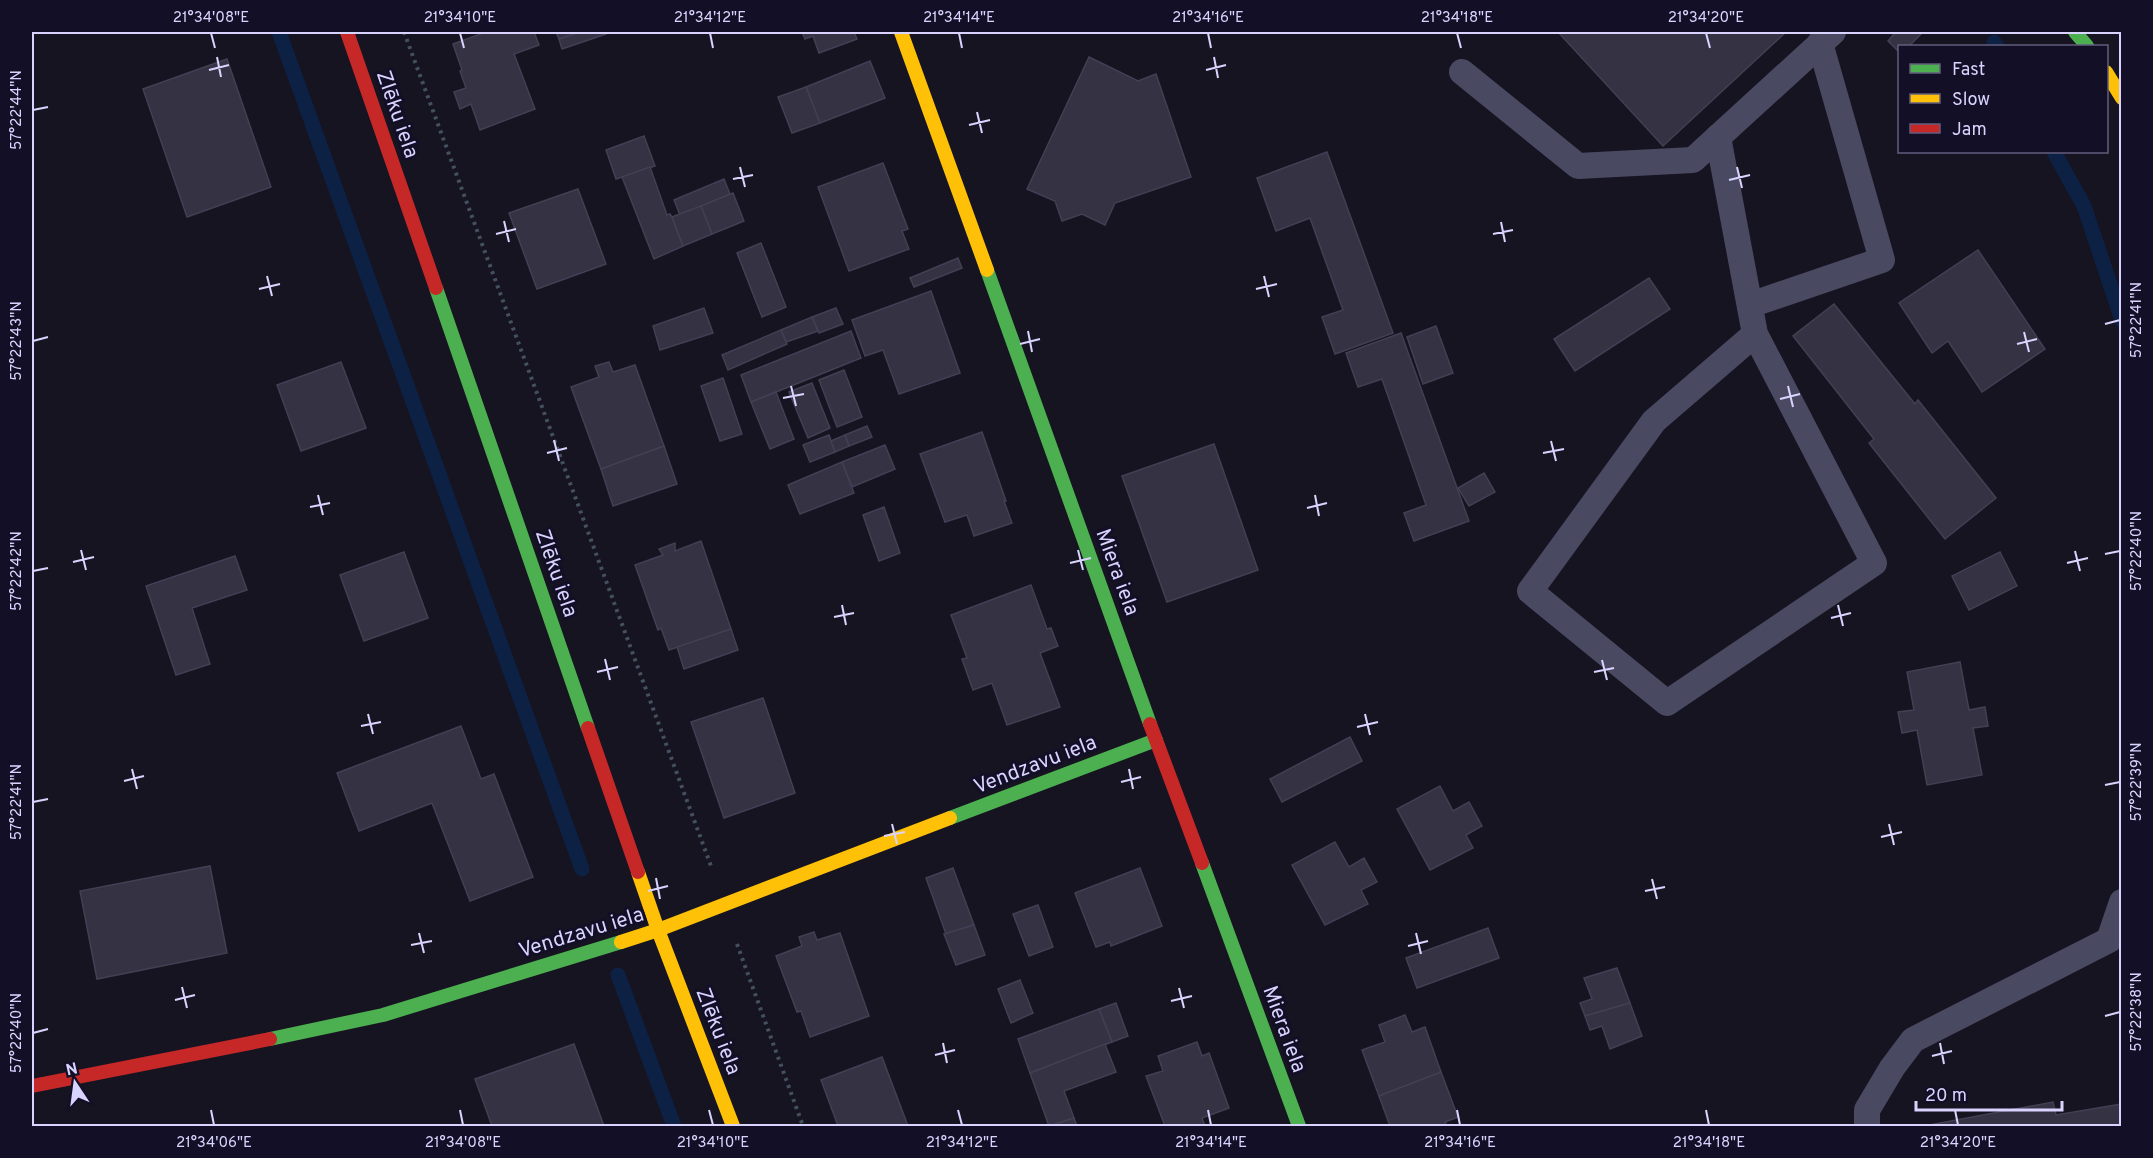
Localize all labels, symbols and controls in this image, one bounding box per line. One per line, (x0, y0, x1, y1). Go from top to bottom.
text: 21°34'08"E (173, 9, 249, 28)
text: 21°34'10"E (424, 9, 496, 28)
text: 21°34'12"E (674, 9, 746, 28)
text: 21°34'14"E (923, 9, 995, 28)
text: 21°34'16"E (1172, 9, 1244, 28)
text: 21°34'18"E (1421, 9, 1493, 28)
text: 21°34'20"E (1668, 9, 1744, 28)
legend (1898, 45, 2108, 153)
text: Fast (1952, 59, 1985, 82)
street label: Zlēku iela (369, 67, 424, 162)
text: 57°22'44"N (8, 70, 27, 150)
text: Slow (1952, 89, 1990, 112)
text: Jam (1952, 119, 1987, 142)
text: 57°22'41"N (2128, 282, 2147, 358)
text: 57°22'43"N (8, 301, 27, 381)
text: 57°22'40"N (2128, 511, 2147, 591)
street label: Miera iela (1088, 525, 1145, 620)
street label: Zlēku iela (528, 526, 583, 621)
text: 57°22'42"N (8, 531, 27, 611)
street label: Vendzavu iela (970, 730, 1101, 801)
text: 57°22'39"N (2128, 742, 2147, 822)
text: 57°22'41"N (8, 764, 27, 840)
street label: Vendzavu iela (516, 902, 647, 965)
text: 57°22'38"N (2128, 972, 2147, 1052)
street label: Miera iela (1255, 982, 1312, 1077)
street label: Zlēku iela (689, 984, 747, 1079)
text: 57°22'40"N (8, 993, 27, 1073)
north arrow (45, 1053, 105, 1113)
text: N (64, 1059, 80, 1081)
scale bar (1916, 1074, 2062, 1112)
text: 20 m (1925, 1085, 1967, 1108)
text: 21°34'06"E (176, 1134, 252, 1153)
text: 21°34'08"E (425, 1134, 501, 1153)
text: 21°34'10"E (677, 1134, 749, 1153)
text: 21°34'12"E (926, 1134, 998, 1153)
text: 21°34'14"E (1175, 1134, 1247, 1153)
text: 21°34'16"E (1424, 1134, 1496, 1153)
text: 21°34'18"E (1673, 1134, 1745, 1153)
text: 21°34'20"E (1920, 1134, 1996, 1153)

